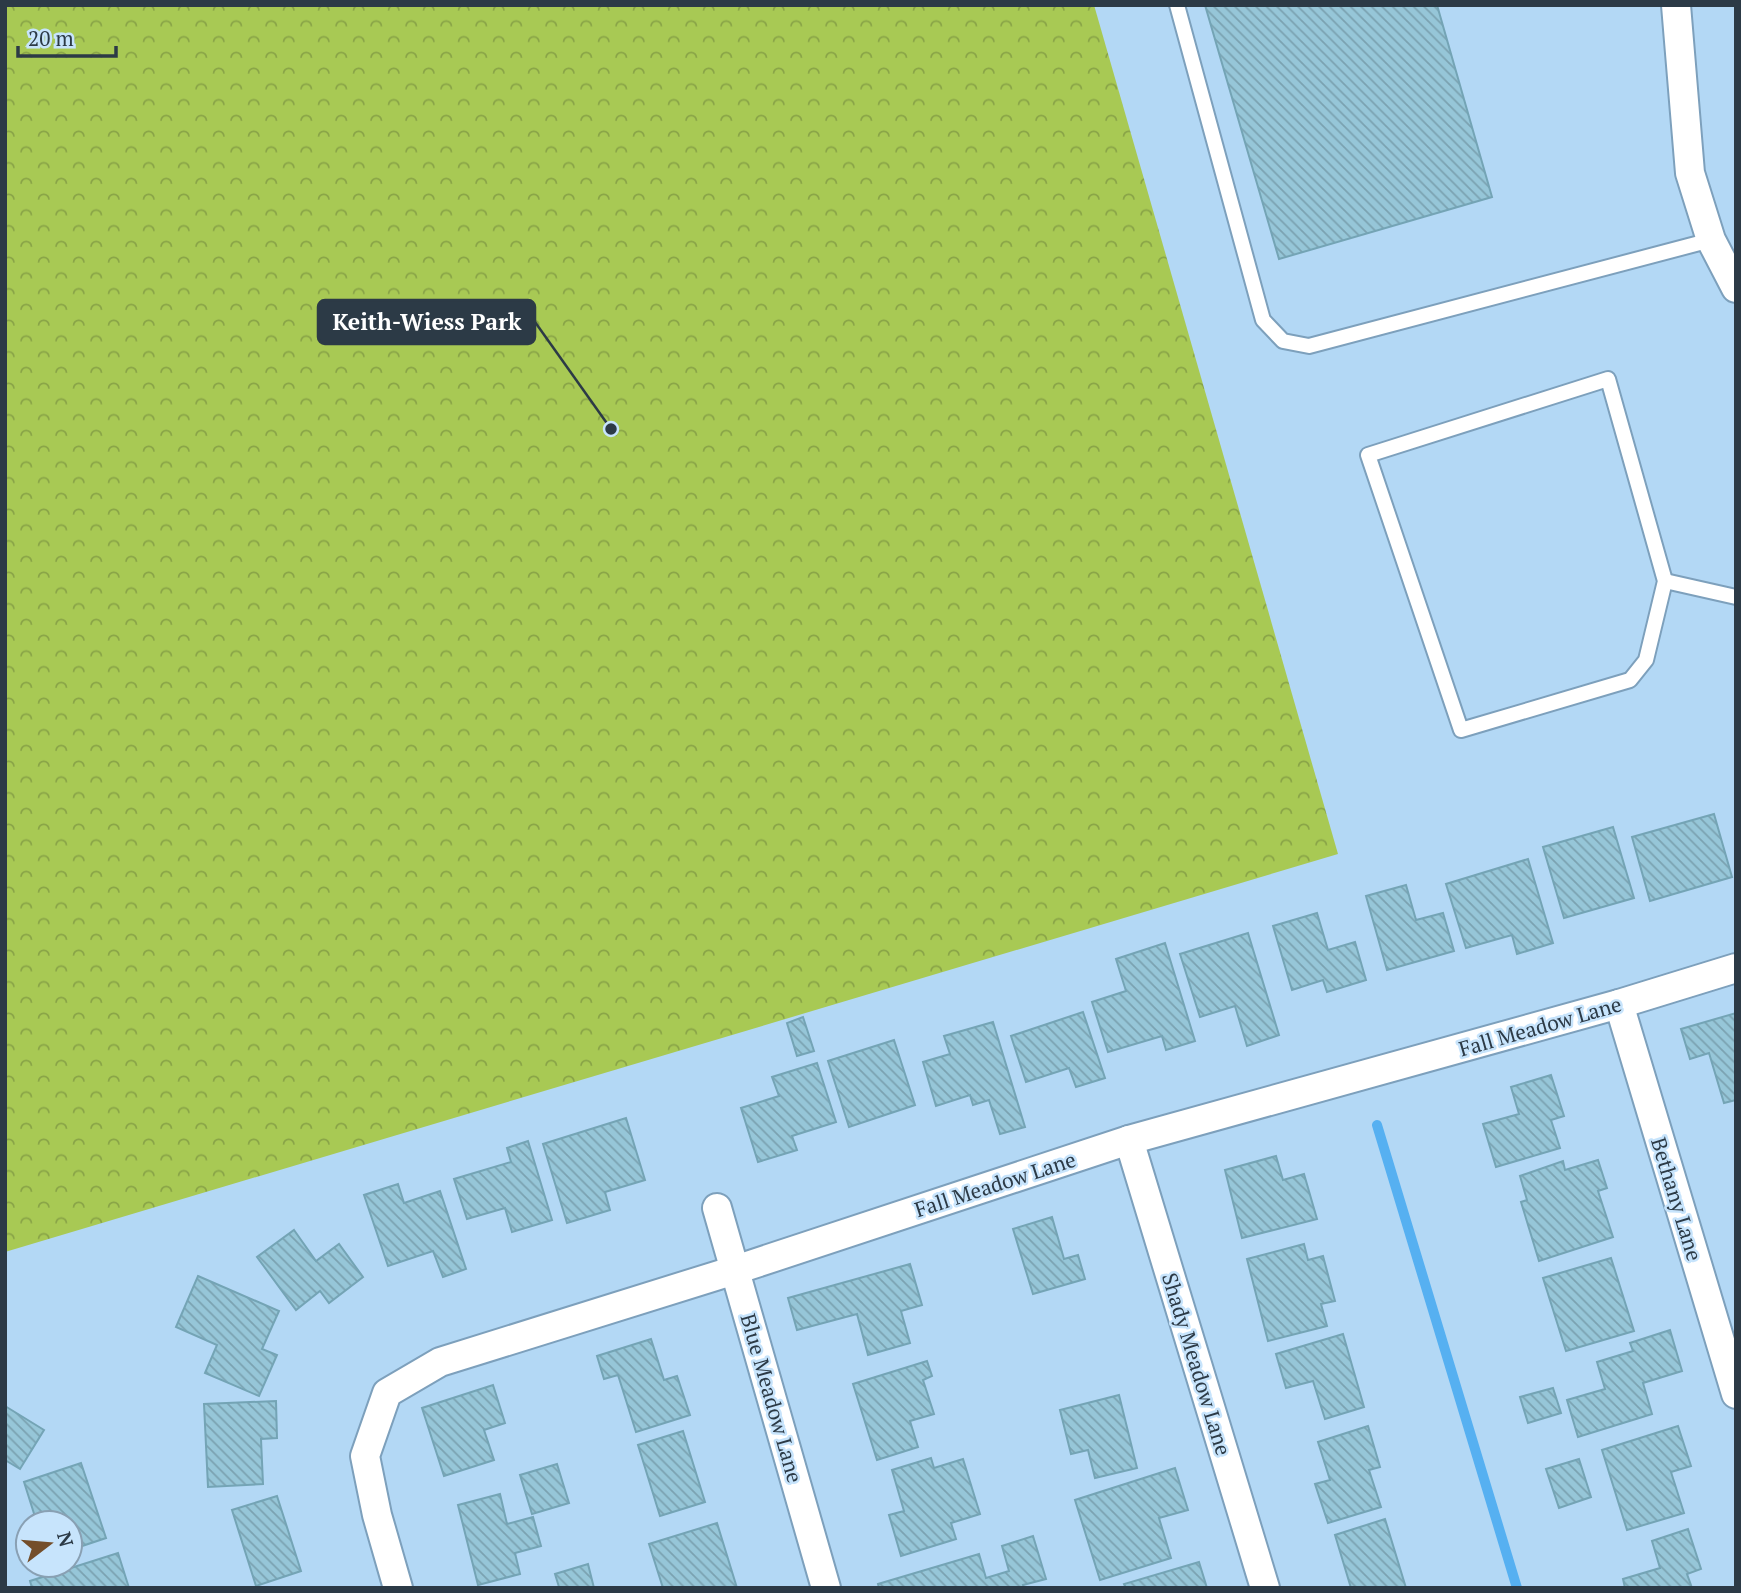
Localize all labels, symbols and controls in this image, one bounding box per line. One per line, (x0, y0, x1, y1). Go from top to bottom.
scale bar (18, 14, 116, 58)
text: 20 m (28, 24, 74, 52)
callout: Keith-Wiess Park (318, 300, 535, 344)
text: Keith-Wiess Park (332, 306, 522, 337)
street label: Fall Meadow Lane (1456, 989, 1624, 1063)
street label: Bethany Lane (1645, 1134, 1709, 1264)
street label: Fall Meadow Lane (911, 1145, 1079, 1223)
street label: Shady Meadow Lane (1156, 1269, 1238, 1459)
street label: Blue Meadow Lane (734, 1310, 810, 1486)
north arrow (14, 1509, 84, 1579)
text: N (52, 1529, 80, 1550)

